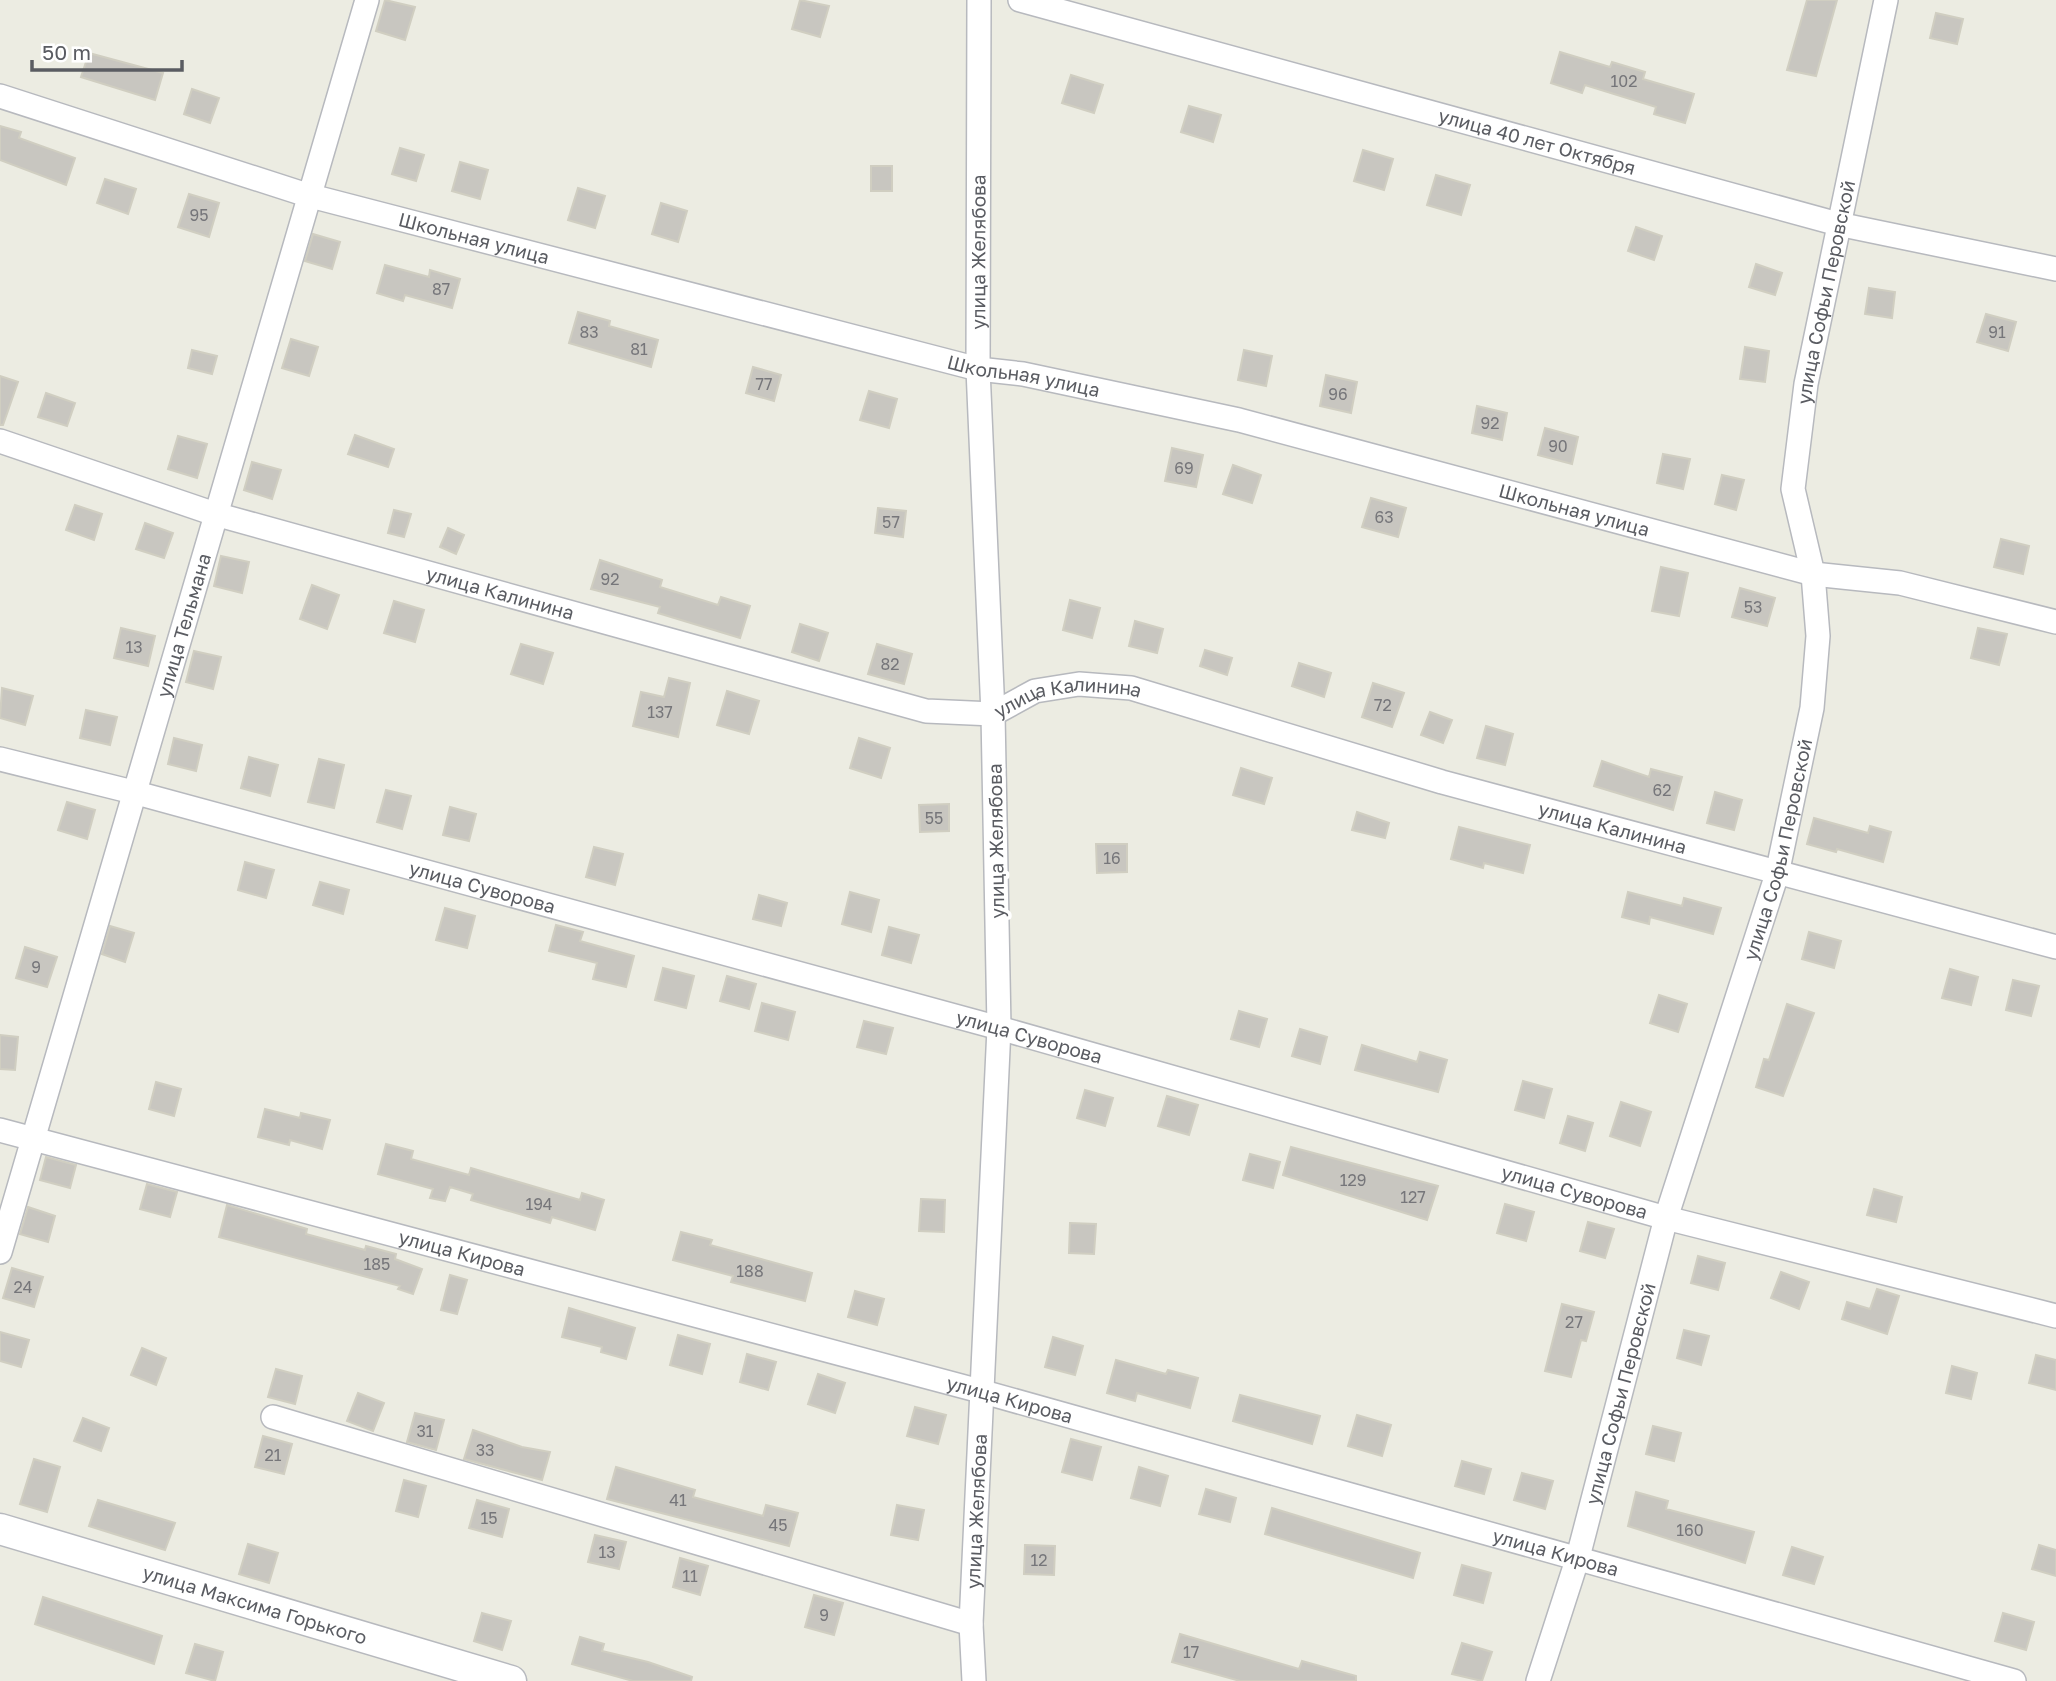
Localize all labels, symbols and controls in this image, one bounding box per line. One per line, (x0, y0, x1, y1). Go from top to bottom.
scale bar (32, 28, 182, 72)
text: 50 m (42, 39, 91, 65)
house number: 102 (1611, 71, 1637, 91)
street label: улица 40 лет Октября (1436, 103, 1638, 179)
street label: улица Желябова (966, 174, 990, 330)
street label: улица Софьи Перовской (1792, 178, 1859, 406)
house number: 95 (190, 205, 208, 225)
street label: Школьная улица (396, 207, 552, 268)
house number: 87 (432, 279, 450, 299)
house number: 83 (579, 322, 599, 342)
house number: 91 (1988, 322, 2006, 342)
house number: 81 (630, 339, 648, 359)
street label: Школьная улица (945, 350, 1102, 401)
house number: 77 (756, 374, 772, 394)
house number: 96 (1328, 384, 1348, 404)
house number: 92 (1481, 413, 1499, 433)
house number: 90 (1548, 436, 1568, 456)
house number: 69 (1174, 458, 1194, 478)
street label: Школьная улица (1497, 478, 1652, 541)
house number: 63 (1374, 507, 1394, 527)
house number: 57 (882, 512, 900, 532)
street label: улица Тельмана (151, 550, 215, 700)
street label: улица Калинина (424, 561, 577, 624)
house number: 92 (601, 569, 619, 589)
house number: 53 (1744, 597, 1762, 617)
house number: 13 (125, 637, 143, 657)
house number: 82 (880, 654, 900, 674)
street label: улица Калинина (990, 672, 1145, 722)
house number: 72 (1374, 695, 1392, 715)
house number: 137 (647, 702, 673, 722)
street label: улица Софьи Перовской (1738, 736, 1816, 963)
street label: улица Желябова (983, 763, 1008, 919)
house number: 62 (1653, 780, 1671, 800)
street label: улица Калинина (1536, 796, 1689, 858)
house number: 55 (925, 808, 943, 828)
house number: 16 (1103, 848, 1121, 868)
street label: улица Суворова (407, 856, 558, 918)
house number: 9 (31, 957, 41, 977)
street label: улица Суворова (954, 1005, 1105, 1068)
street label: улица Суворова (1499, 1160, 1650, 1223)
house number: 129 (1340, 1170, 1366, 1190)
house number: 127 (1400, 1187, 1426, 1207)
house number: 194 (525, 1194, 553, 1214)
street label: улица Кирова (396, 1225, 528, 1280)
house number: 185 (364, 1254, 390, 1274)
house number: 188 (736, 1261, 764, 1281)
house number: 24 (13, 1277, 33, 1297)
street label: улица Софьи Перовской (1580, 1280, 1660, 1507)
house number: 27 (1565, 1312, 1583, 1332)
street label: улица Кирова (944, 1371, 1076, 1427)
house number: 31 (416, 1421, 434, 1441)
street label: улица Желябова (961, 1433, 991, 1589)
house number: 33 (476, 1440, 494, 1460)
house number: 21 (264, 1445, 282, 1465)
house number: 41 (669, 1490, 687, 1510)
house number: 15 (480, 1508, 498, 1528)
house number: 45 (768, 1515, 788, 1535)
house number: 160 (1676, 1520, 1704, 1540)
street label: улица Кирова (1490, 1523, 1621, 1581)
house number: 13 (598, 1542, 616, 1562)
house number: 12 (1030, 1550, 1048, 1570)
street label: улица Максима Горького (140, 1560, 370, 1649)
house number: 11 (682, 1566, 698, 1586)
house number: 9 (819, 1605, 829, 1625)
house number: 17 (1183, 1642, 1199, 1662)

